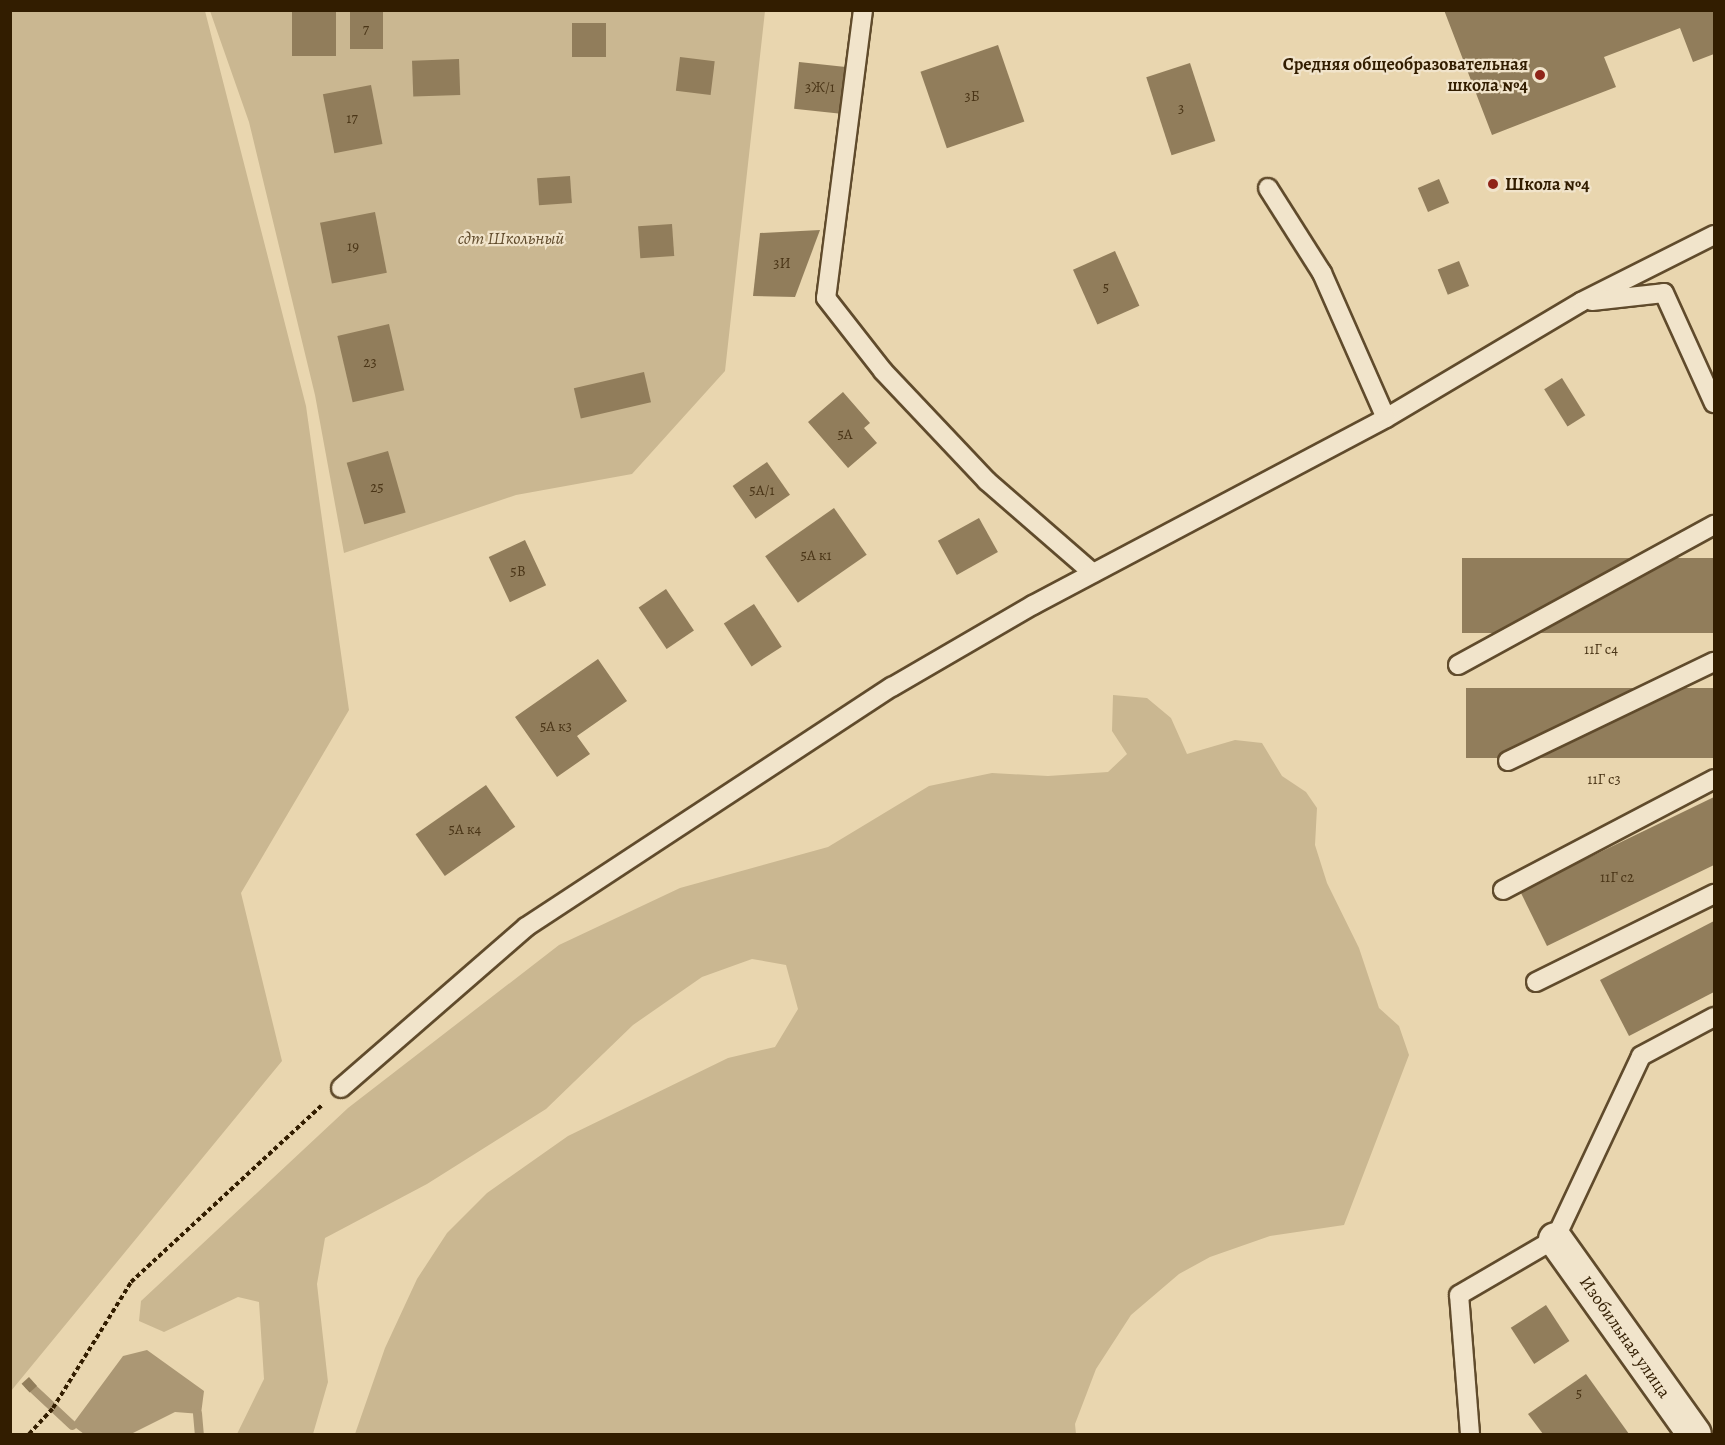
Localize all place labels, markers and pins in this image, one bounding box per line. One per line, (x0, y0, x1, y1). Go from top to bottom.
place label: Средняя общеобразовательная школа №4 (1283, 54, 1528, 97)
marker: Средняя общеобразовательная школа №4 (1533, 68, 1547, 82)
place label: Школа №4 (1505, 173, 1590, 195)
marker: Школа №4 (1486, 177, 1500, 191)

